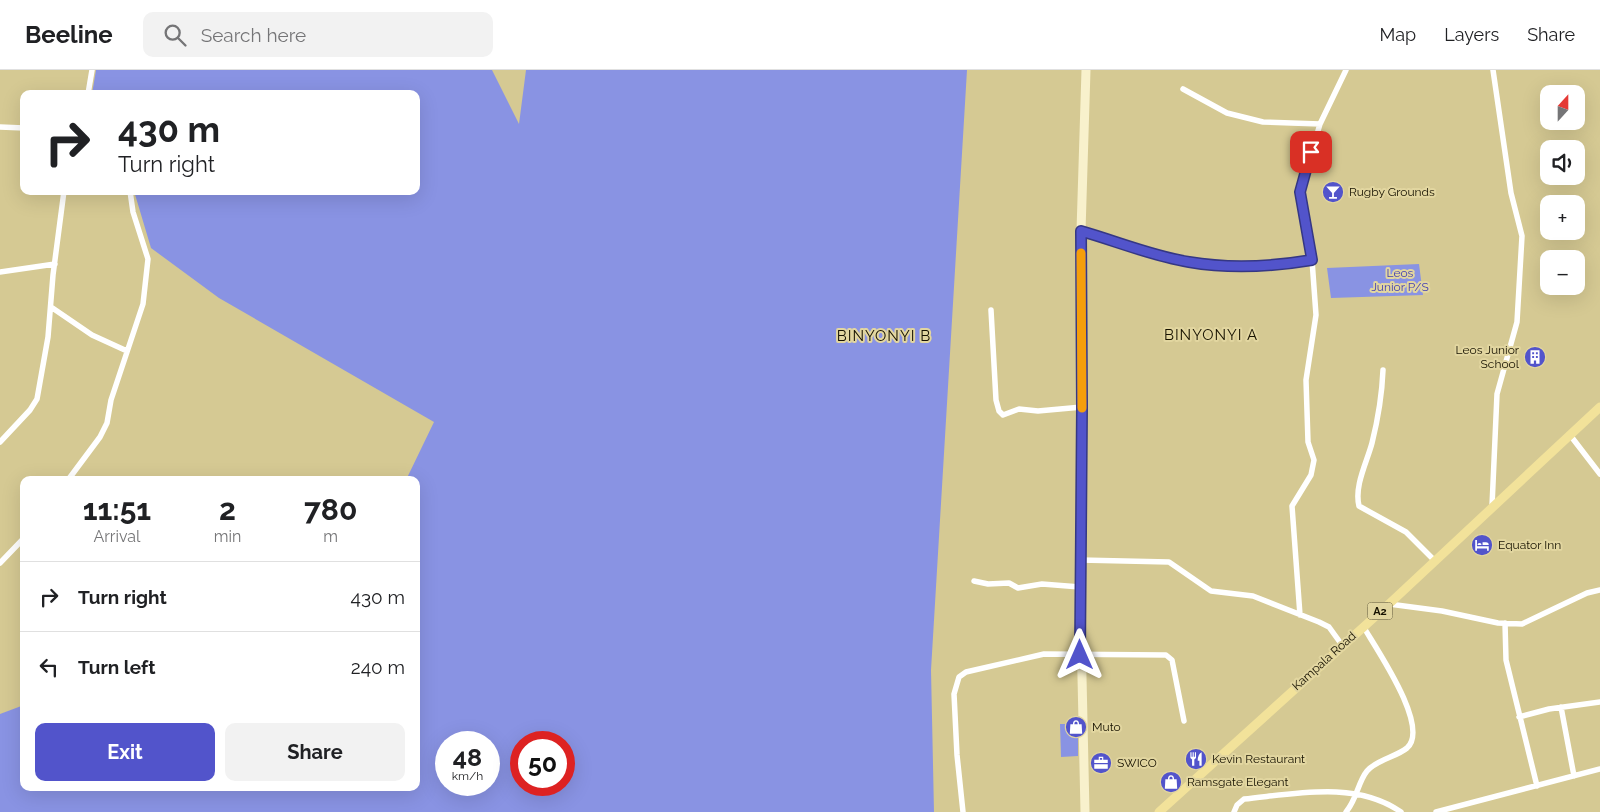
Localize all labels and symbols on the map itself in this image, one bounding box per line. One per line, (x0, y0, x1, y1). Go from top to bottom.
north arrow (1540, 85, 1585, 130)
pin (1290, 131, 1332, 173)
bar icon: Rugby Grounds (1321, 180, 1345, 204)
place label: Rugby Grounds (1349, 185, 1435, 199)
park label: Leos Junior P/S (1371, 266, 1429, 294)
district label: BINYONYI A (1164, 326, 1258, 344)
district label: BINYONYI B (837, 327, 931, 345)
place label: Leos Junior School (1456, 343, 1520, 371)
building icon: Leos Junior School (1523, 345, 1547, 369)
hotel icon: Equator Inn (1470, 533, 1494, 557)
place label: Equator Inn (1498, 538, 1561, 552)
road number: A2 (1368, 602, 1392, 620)
position arrow (1053, 628, 1105, 680)
street label: Kampala Road (1289, 629, 1359, 693)
shop icon: Muto (1064, 715, 1088, 739)
place label: Muto (1092, 720, 1121, 734)
speed limit sign: 50 (510, 731, 575, 796)
restaurant icon: Kevin Restaurant (1184, 747, 1208, 771)
office icon: SWICO (1089, 751, 1113, 775)
place label: Kevin Restaurant (1212, 752, 1305, 766)
place label: SWICO (1117, 756, 1157, 770)
shop icon: Ramsgate Elegant (1159, 770, 1183, 794)
place label: Ramsgate Elegant (1187, 775, 1289, 789)

